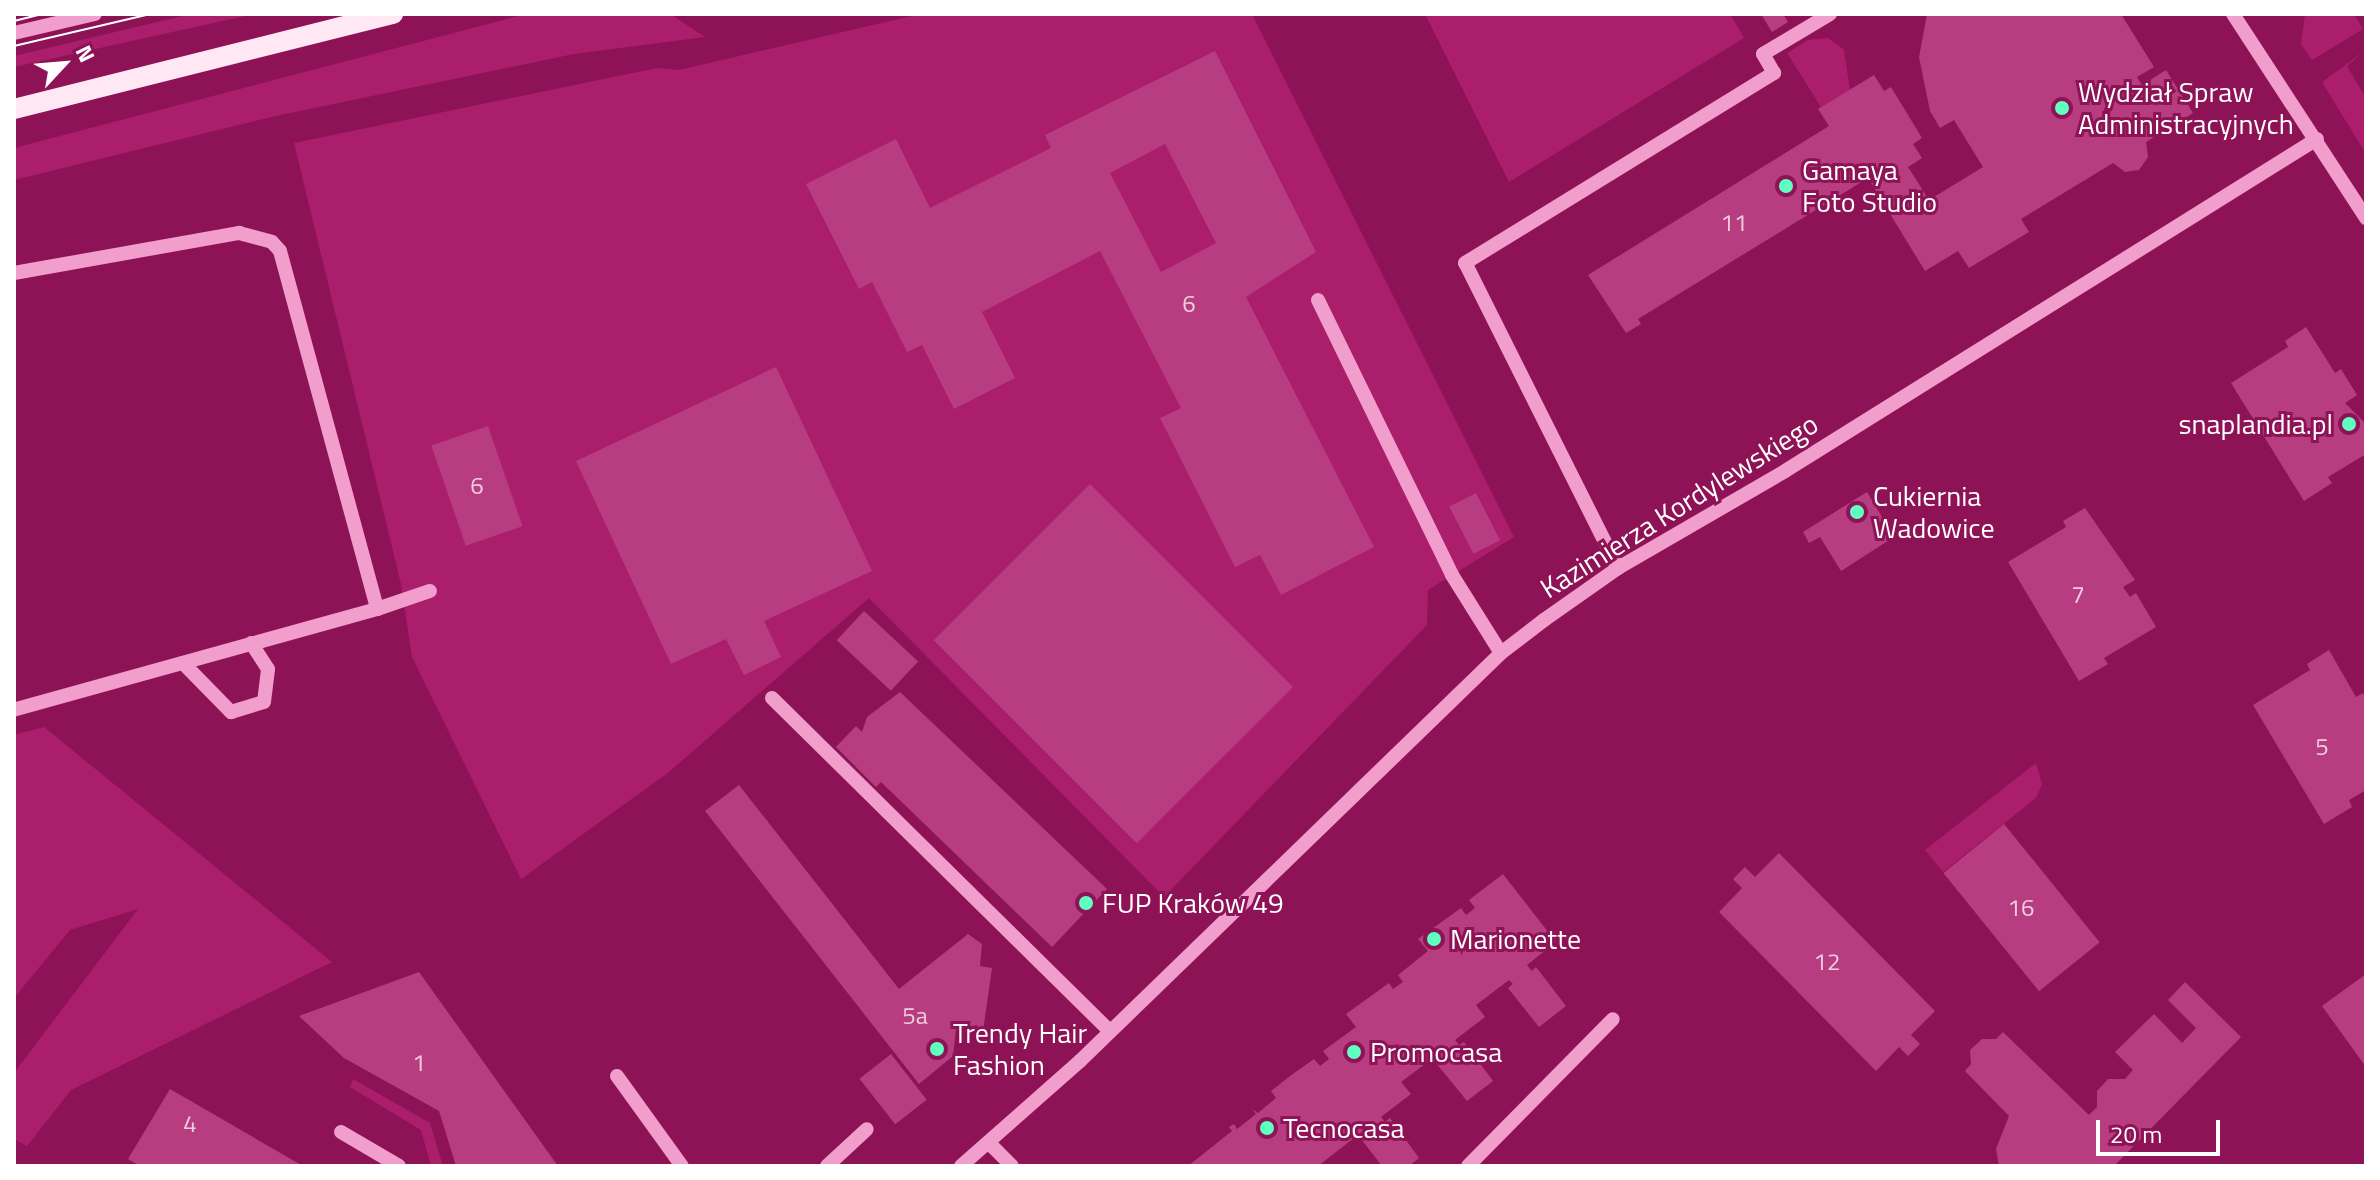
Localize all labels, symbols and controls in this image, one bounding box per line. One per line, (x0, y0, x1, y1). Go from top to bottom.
north arrow (24, 24, 104, 104)
text: N (67, 39, 104, 68)
place label: Wydział Spraw Administracyjnych (2078, 75, 2294, 141)
marker: Wydział Spraw Administracyjnych (2053, 99, 2071, 117)
place label: Gamaya Foto Studio (1802, 153, 1937, 219)
marker: Gamaya Foto Studio (1777, 177, 1795, 195)
house number: 11 (1721, 209, 1747, 237)
house number: 6 (1182, 290, 1196, 318)
street label: Kazimierza Kordylewskiego (1534, 407, 1824, 605)
place label: snaplandia.pl (2178, 407, 2333, 441)
marker: snaplandia.pl (2340, 415, 2358, 433)
house number: 6 (470, 472, 484, 500)
place label: Cukiernia Wadowice (1873, 479, 1995, 545)
marker: Cukiernia Wadowice (1848, 503, 1866, 521)
house number: 7 (2071, 581, 2085, 609)
house number: 5 (2315, 733, 2329, 761)
place label: FUP Kraków 49 (1102, 886, 1284, 920)
marker: FUP Kraków 49 (1077, 894, 1095, 912)
house number: 16 (2008, 894, 2034, 922)
place label: Marionette (1450, 922, 1581, 956)
marker: Marionette (1425, 930, 1443, 948)
house number: 12 (1814, 948, 1840, 976)
house number: 5a (902, 1002, 928, 1030)
place label: Trendy Hair Fashion (953, 1016, 1087, 1082)
place label: Promocasa (1370, 1035, 1502, 1069)
marker: Trendy Hair Fashion (928, 1040, 946, 1058)
marker: Promocasa (1345, 1043, 1363, 1061)
house number: 1 (412, 1049, 426, 1077)
scale bar (2100, 1104, 2224, 1154)
house number: 4 (183, 1110, 197, 1138)
place label: Tecnocasa (1283, 1111, 1405, 1145)
text: 20 m (2110, 1116, 2162, 1152)
marker: Tecnocasa (1258, 1119, 1276, 1137)

